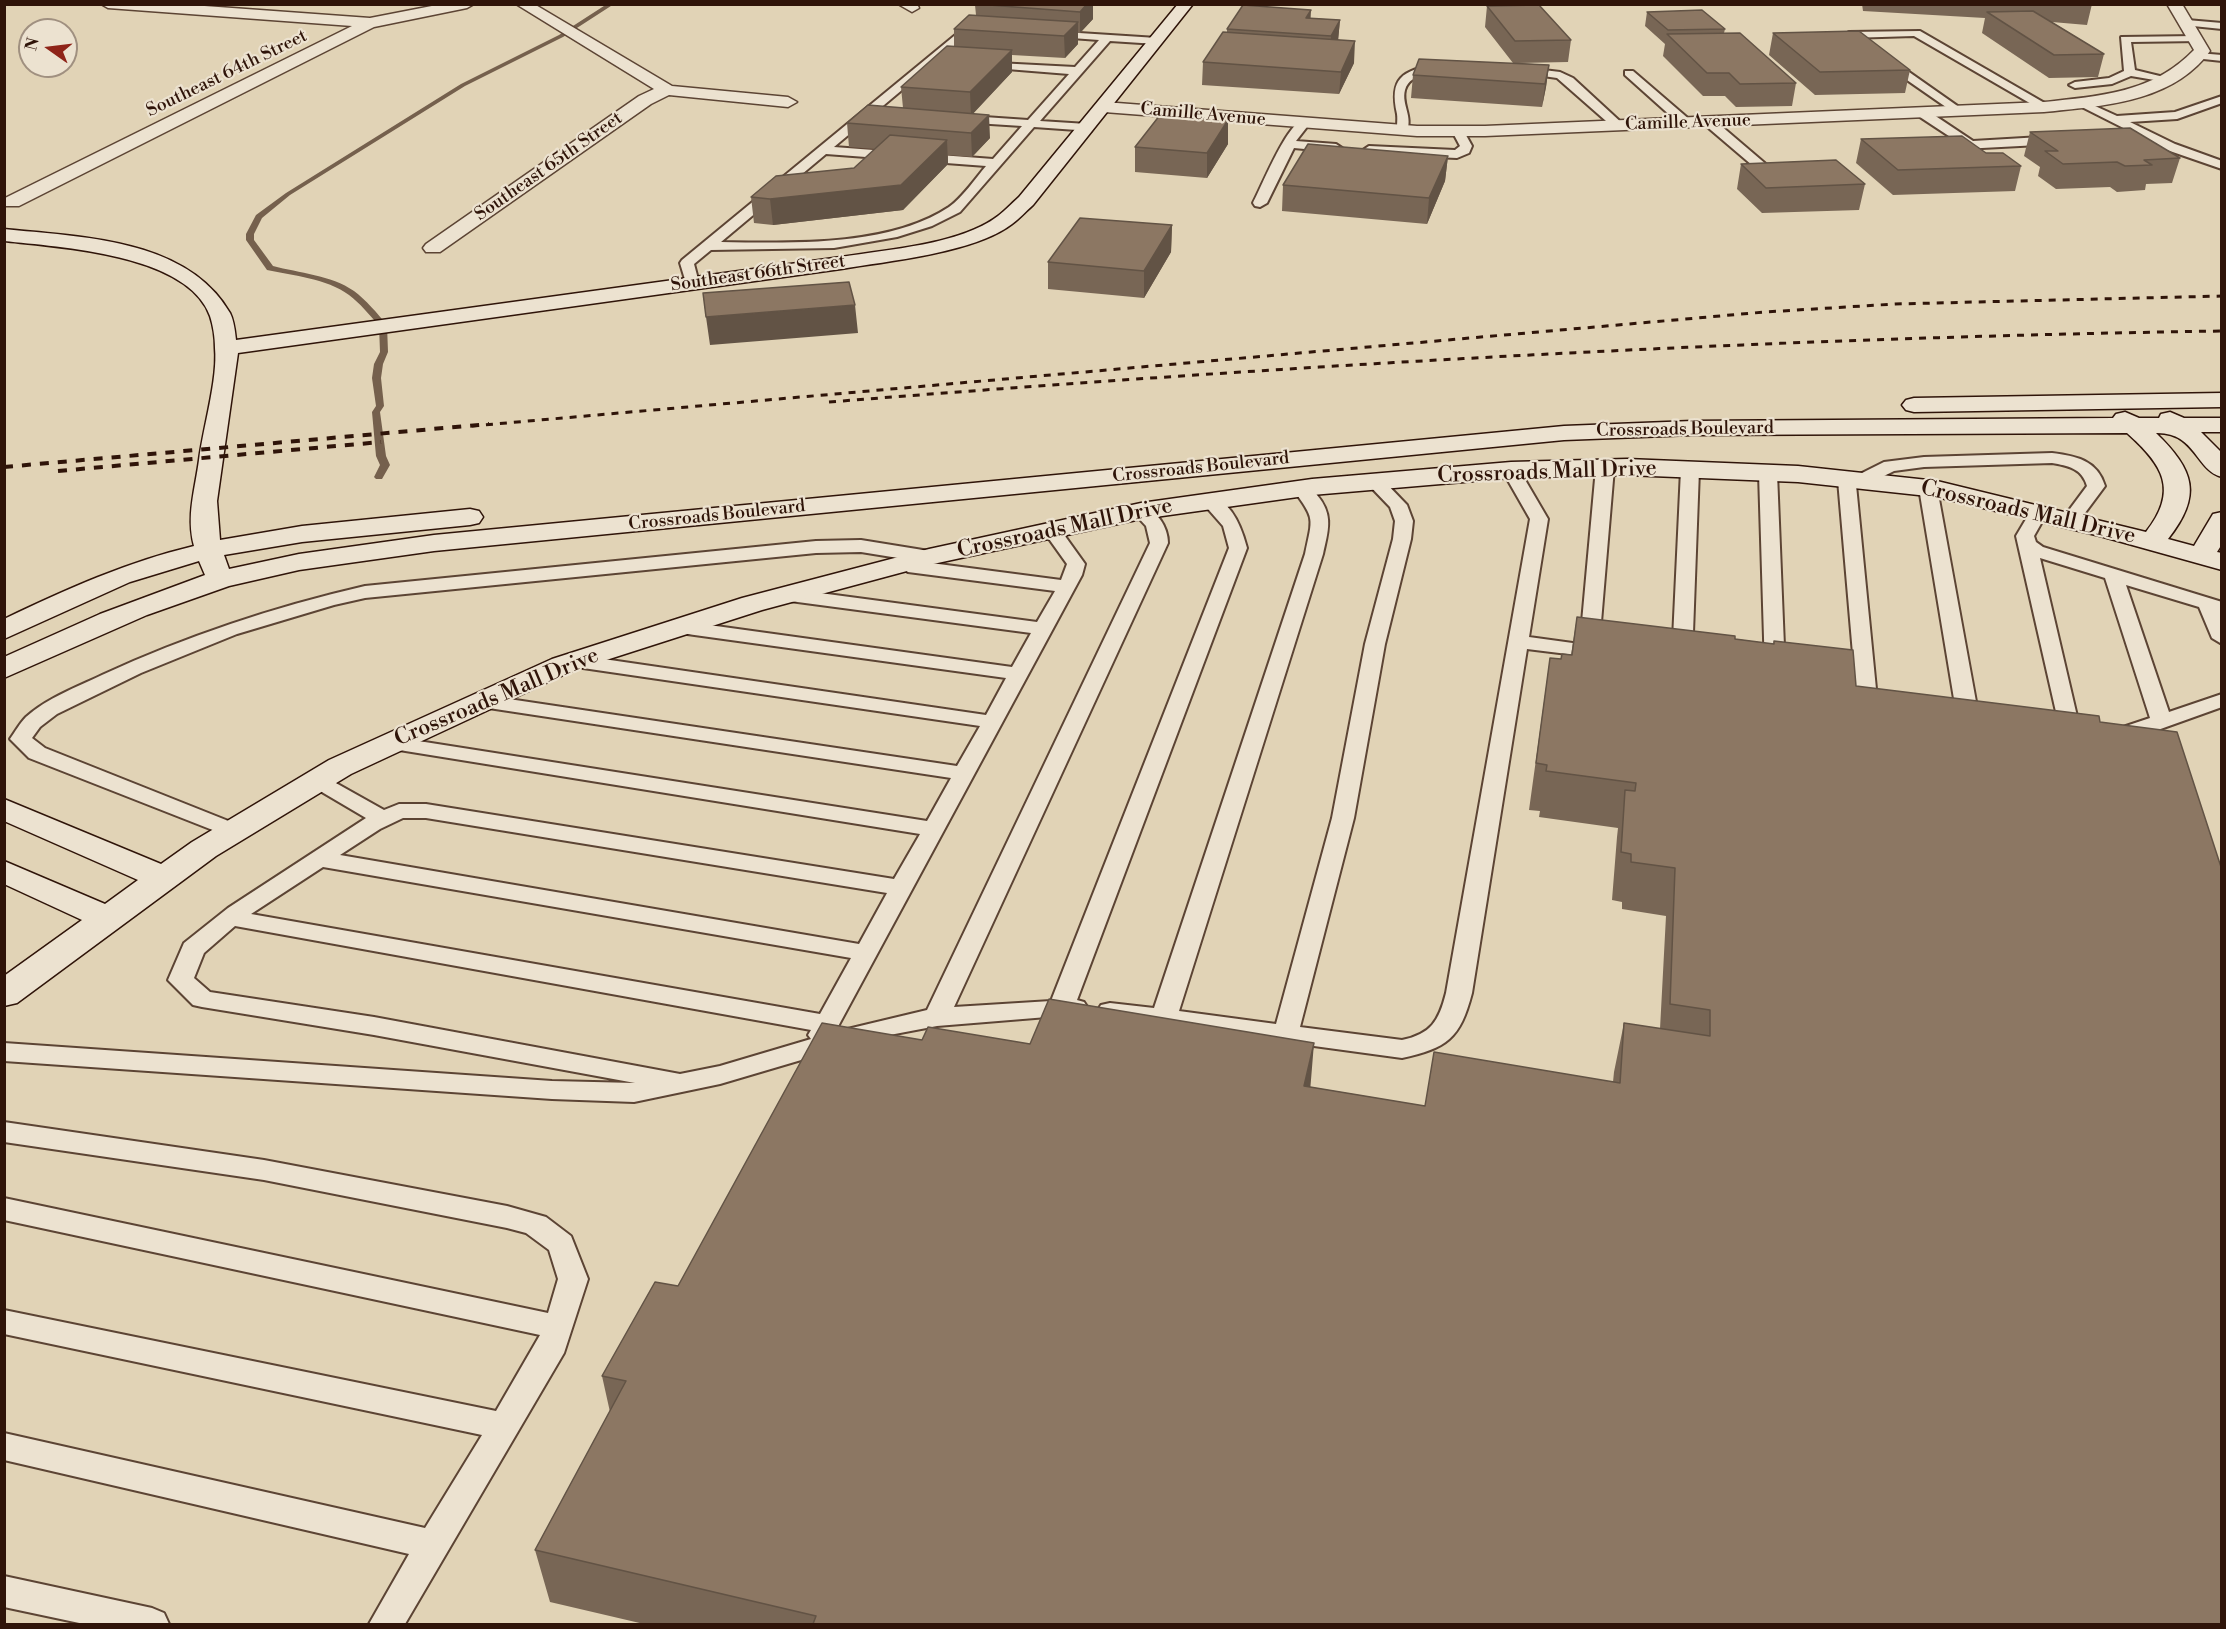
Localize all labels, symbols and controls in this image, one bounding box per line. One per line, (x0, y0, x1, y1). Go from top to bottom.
north arrow (18, 18, 78, 78)
street label: Southeast 64th Street (143, 26, 311, 122)
text: N (21, 36, 44, 53)
street label: Camille Avenue (1139, 99, 1267, 131)
street label: Southeast 65th Street (471, 108, 627, 226)
street label: Camille Avenue (1625, 110, 1751, 136)
street label: Southeast 66th Street (669, 251, 847, 297)
street label: Crossroads Boulevard (1596, 418, 1774, 442)
street label: Crossroads Boulevard (1112, 448, 1290, 488)
street label: Crossroads Mall Drive (1437, 456, 1657, 490)
street label: Crossroads Mall Drive (1918, 475, 2138, 551)
street label: Crossroads Mall Drive (955, 493, 1175, 565)
street label: Crossroads Boulevard (628, 496, 806, 536)
street label: Crossroads Mall Drive (391, 643, 603, 753)

